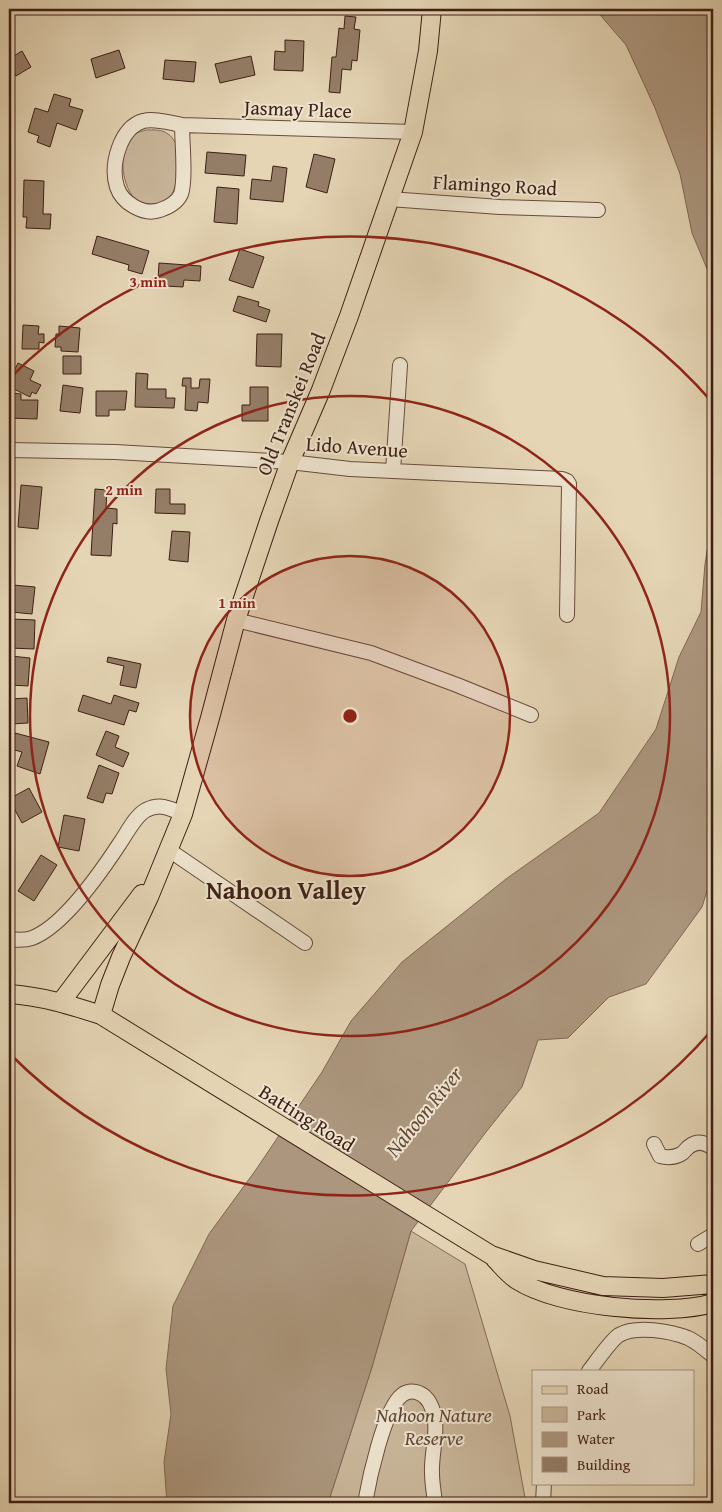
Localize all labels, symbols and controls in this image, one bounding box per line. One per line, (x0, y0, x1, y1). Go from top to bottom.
street label: Jasmay Place (241, 92, 352, 125)
street label: Flamingo Road (432, 167, 558, 202)
text: 3 min (129, 271, 167, 292)
street label: Old Transkei Road (249, 328, 333, 480)
street label: Lido Avenue (305, 428, 409, 465)
text: 2 min (105, 479, 143, 500)
text: 1 min (218, 592, 256, 613)
centre of rings (341, 707, 359, 725)
district label: Nahoon Valley (206, 872, 366, 908)
water label: Nahoon River (377, 1059, 470, 1164)
street label: Batting Road (254, 1077, 361, 1159)
legend (532, 1370, 694, 1484)
text: Road (577, 1378, 608, 1399)
park label: Nahoon Nature Reserve (375, 1400, 492, 1452)
text: Park (577, 1404, 606, 1425)
text: Water (577, 1428, 615, 1449)
text: Building (577, 1454, 631, 1475)

